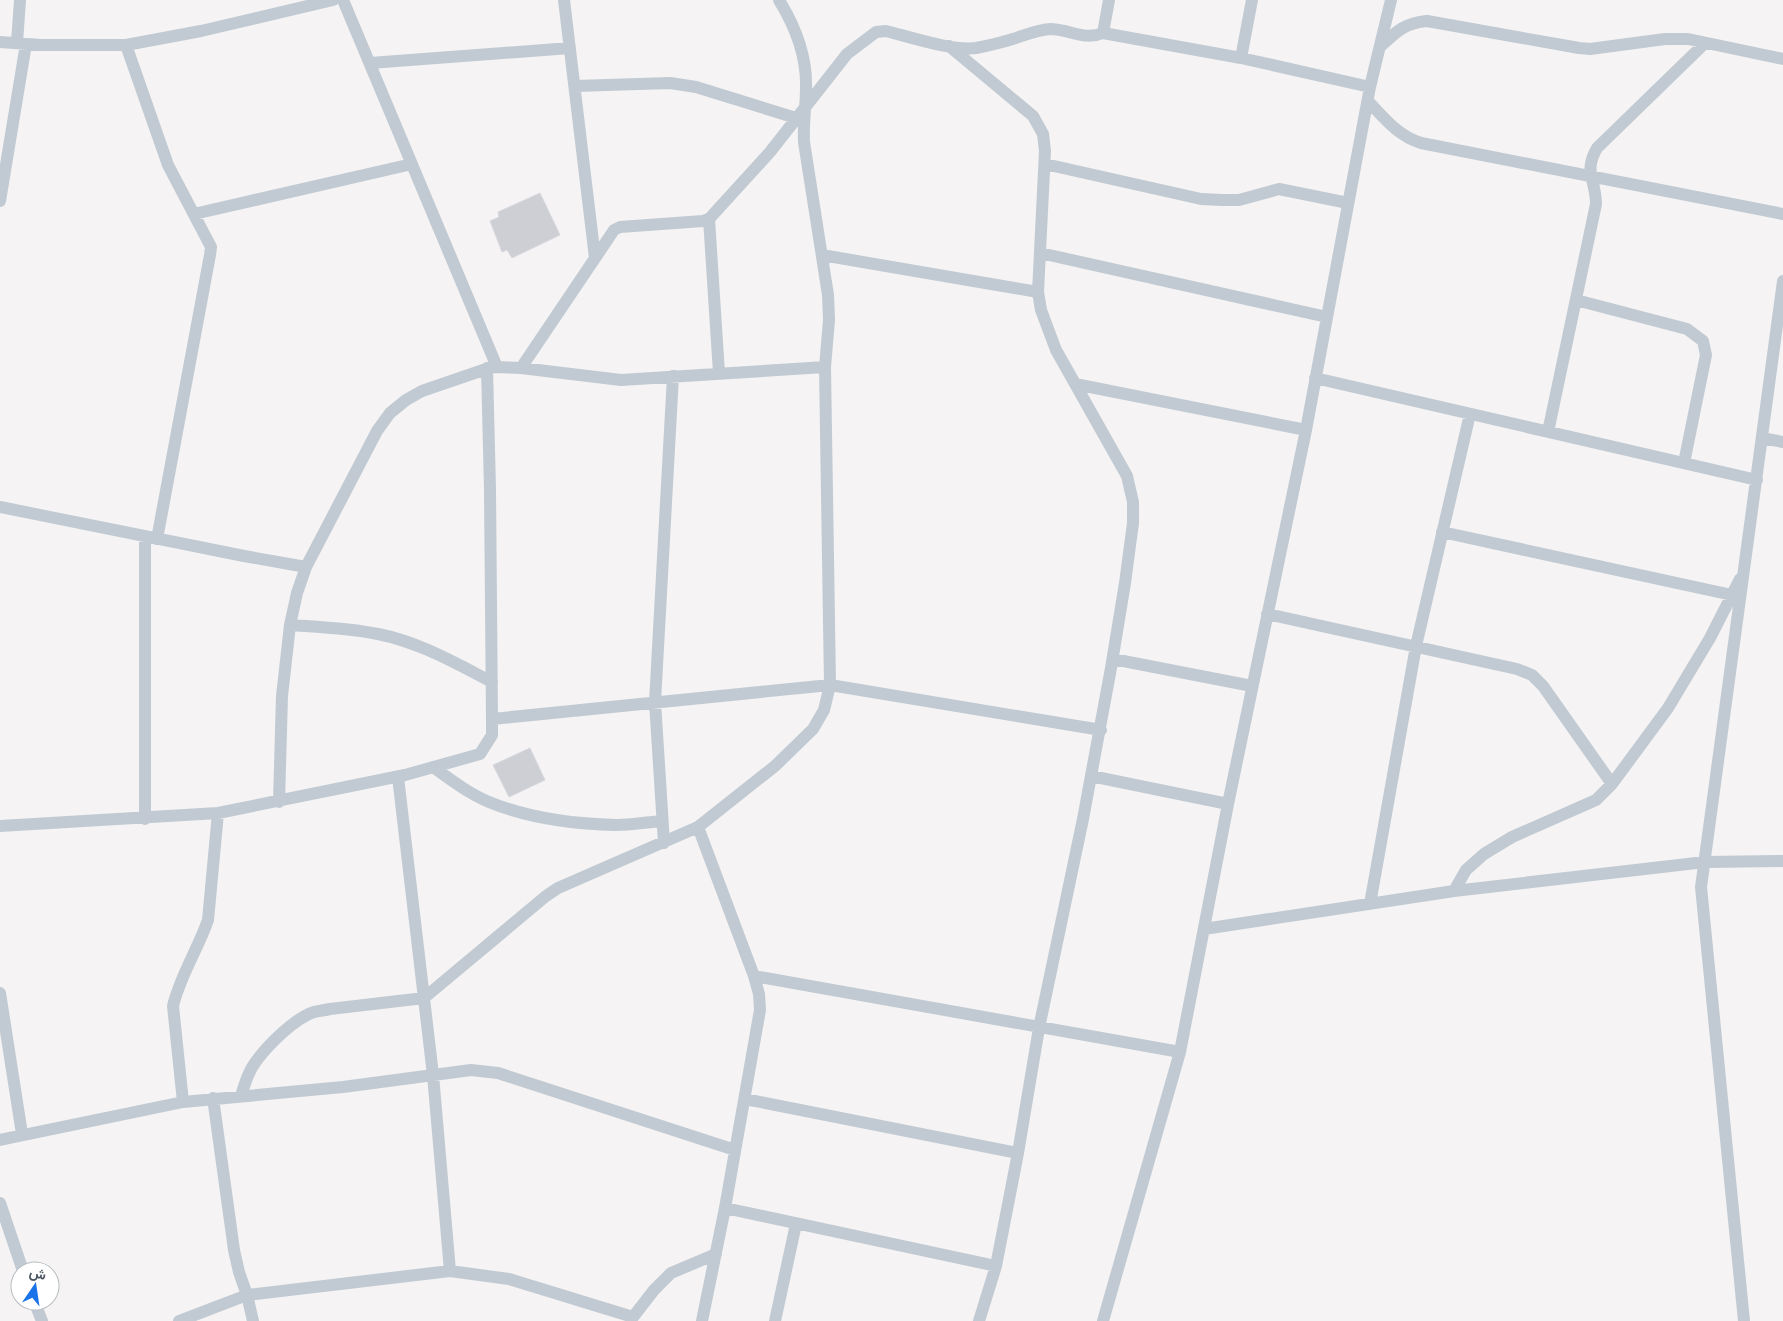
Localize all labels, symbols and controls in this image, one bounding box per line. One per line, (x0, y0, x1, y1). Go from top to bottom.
north arrow (10, 1261, 60, 1311)
text: ش (27, 1263, 48, 1286)

